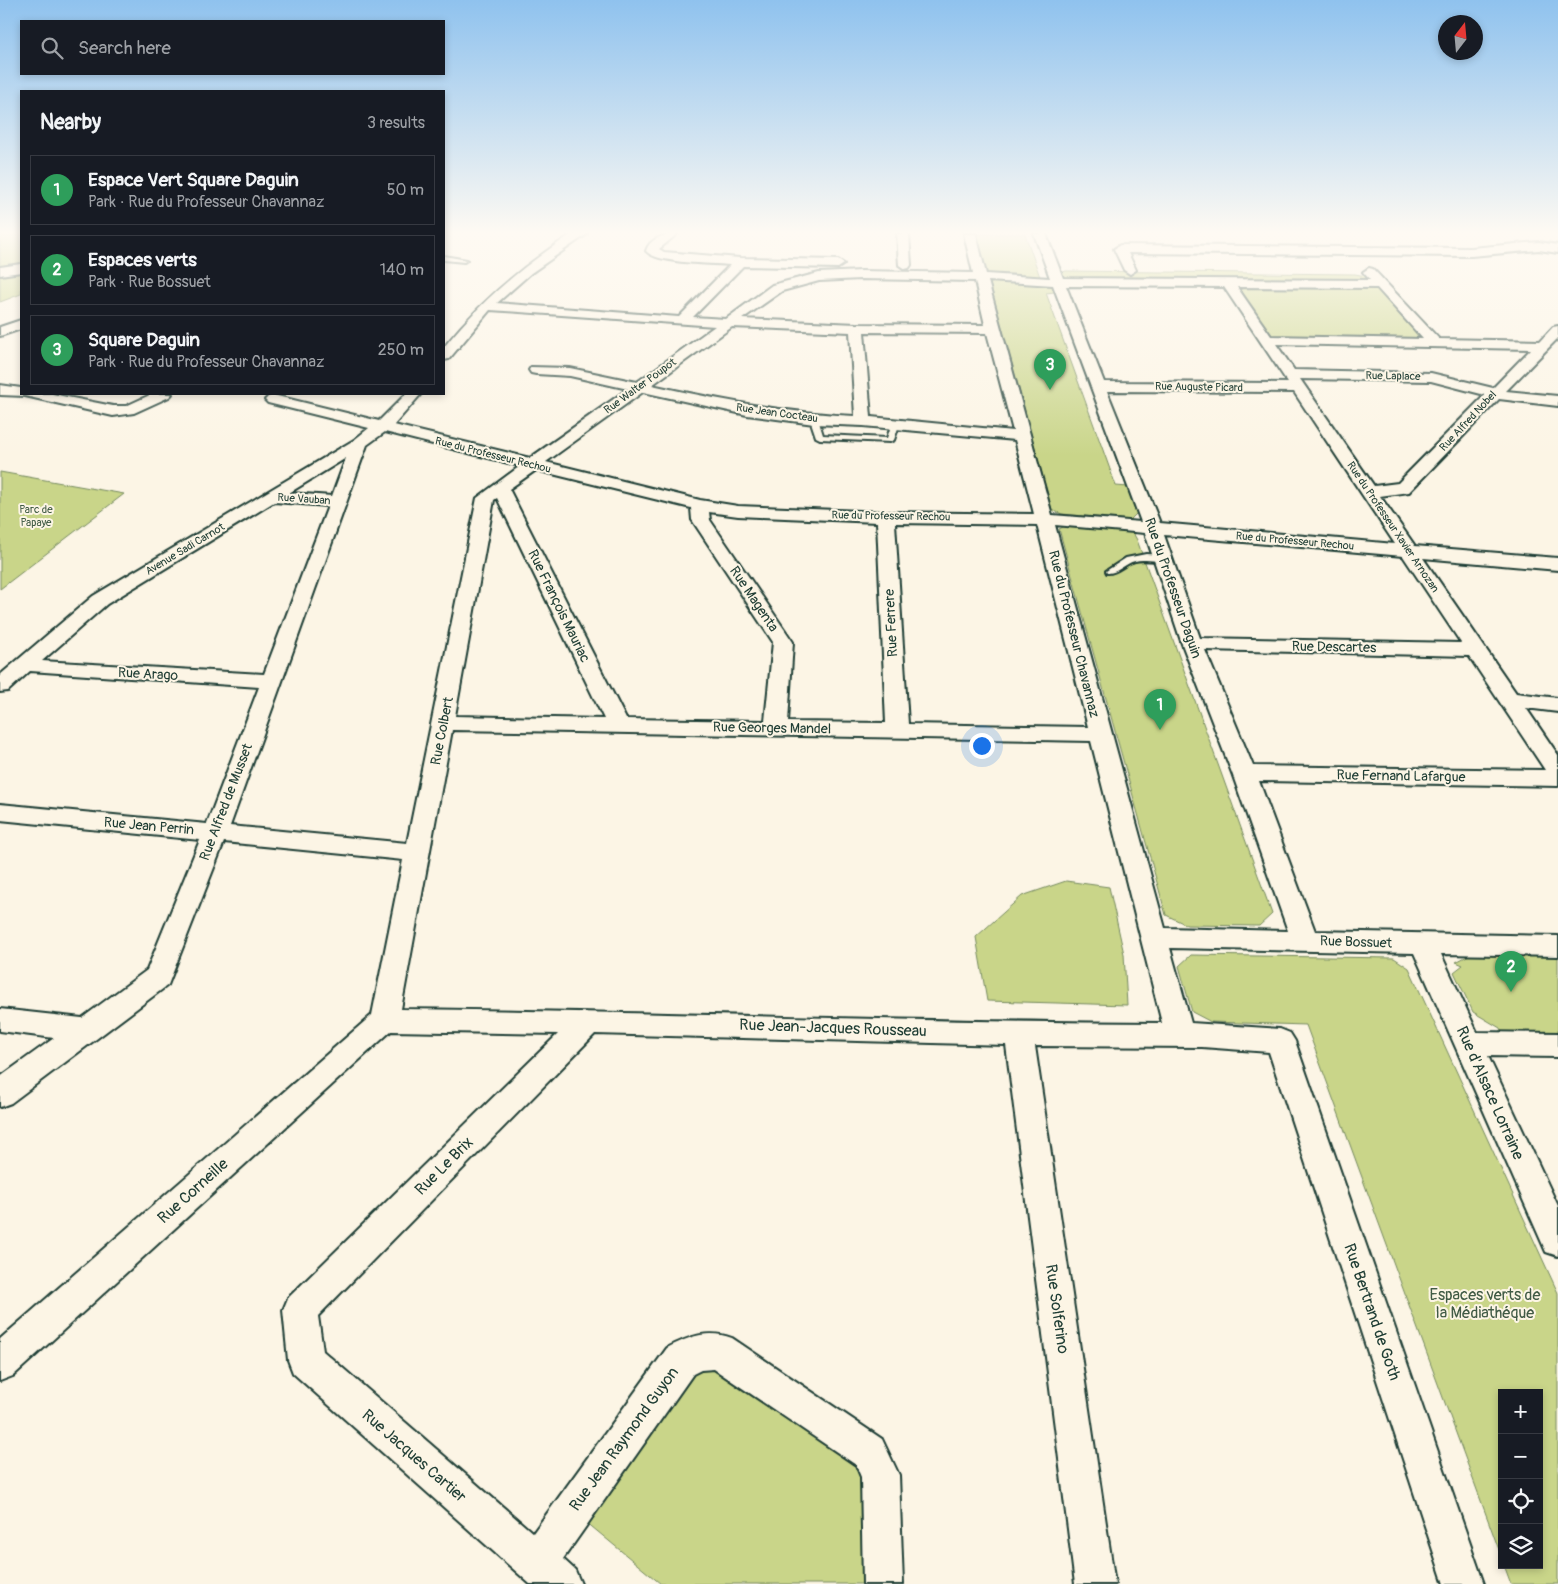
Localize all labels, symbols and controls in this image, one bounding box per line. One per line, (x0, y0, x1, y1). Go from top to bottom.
north arrow (1438, 15, 1483, 60)
search box (20, 20, 445, 75)
icon: search (38, 34, 66, 62)
text: Search here (78, 36, 171, 60)
text: Nearby (40, 109, 101, 136)
text: 3 results (367, 113, 425, 133)
text: Espace Vert Square Daguin (88, 168, 299, 192)
text: 1 (54, 180, 60, 200)
text: 50 m (387, 180, 424, 200)
text: Park · Rue du Professeur Chavannaz (88, 192, 324, 212)
text: Espaces verts (88, 248, 197, 272)
text: 2 (53, 260, 61, 280)
text: 140 m (380, 260, 424, 280)
text: Park · Rue Bossuet (88, 272, 211, 292)
text: Square Daguin (88, 328, 200, 352)
text: 3 (53, 340, 61, 360)
text: 250 m (378, 340, 424, 360)
pin: 3 (1034, 349, 1066, 390)
text: Park · Rue du Professeur Chavannaz (88, 352, 324, 372)
street label: Rue Walter Poupot (601, 355, 679, 417)
street label: Rue Laplace (1365, 369, 1421, 383)
street label: Rue Auguste Picard (1155, 380, 1243, 394)
street label: Rue Alfred Nobel (1437, 388, 1499, 454)
street label: Rue Jean Cocteau (735, 401, 819, 425)
street label: Rue du Professeur Rechou (434, 434, 552, 476)
street label: Rue du Professeur Xavier Arnozan (1344, 459, 1442, 595)
street label: Rue Vauban (277, 491, 331, 507)
park label: Parc de Papaye (19, 503, 53, 529)
street label: Rue du Professeur Rechou (831, 508, 951, 524)
street label: Rue du Professeur Daguin (1141, 515, 1205, 661)
street label: Avenue Sadi Carnot (143, 520, 227, 578)
street label: Rue du Professeur Rechou (1235, 529, 1355, 553)
street label: Rue François Mauriac (524, 547, 594, 665)
street label: Rue du Professeur Chavannaz (1045, 549, 1103, 719)
street label: Rue Magenta (726, 563, 782, 635)
street label: Rue Ferrere (881, 588, 901, 658)
street label: Rue Descartes (1292, 638, 1377, 656)
street label: Rue Arago (117, 664, 179, 684)
pin: 1 (1144, 689, 1176, 730)
street label: Rue Colbert (427, 695, 457, 766)
street label: Rue Georges Mandel (713, 718, 831, 738)
your location (969, 733, 995, 759)
street label: Rue Alfred de Musset (196, 741, 256, 863)
street label: Rue Fernand Lafargue (1336, 766, 1466, 786)
street label: Rue Jean Perrin (103, 814, 195, 838)
street label: Rue Bossuet (1320, 932, 1393, 952)
pin: 2 (1495, 951, 1527, 992)
street label: Rue Jean-Jacques Rousseau (739, 1015, 927, 1041)
street label: Rue d'Alsace Lorraine (1452, 1023, 1528, 1163)
street label: Rue Le Brix (411, 1133, 477, 1199)
street label: Rue Corneille (154, 1154, 233, 1228)
street label: Rue Bertrand de Goth (1339, 1241, 1405, 1383)
street label: Rue Solferino (1041, 1263, 1073, 1355)
park label: Espaces verts de la Médiathéque (1430, 1285, 1541, 1323)
street label: Rue Jean Raymond Guyon (565, 1363, 683, 1515)
map controls (1498, 1389, 1543, 1569)
button: + (1498, 1389, 1543, 1434)
street label: Rue Jacques Cartier (358, 1405, 471, 1507)
button: − (1498, 1434, 1543, 1479)
button: locate (1498, 1479, 1543, 1524)
button: layers (1498, 1524, 1543, 1569)

